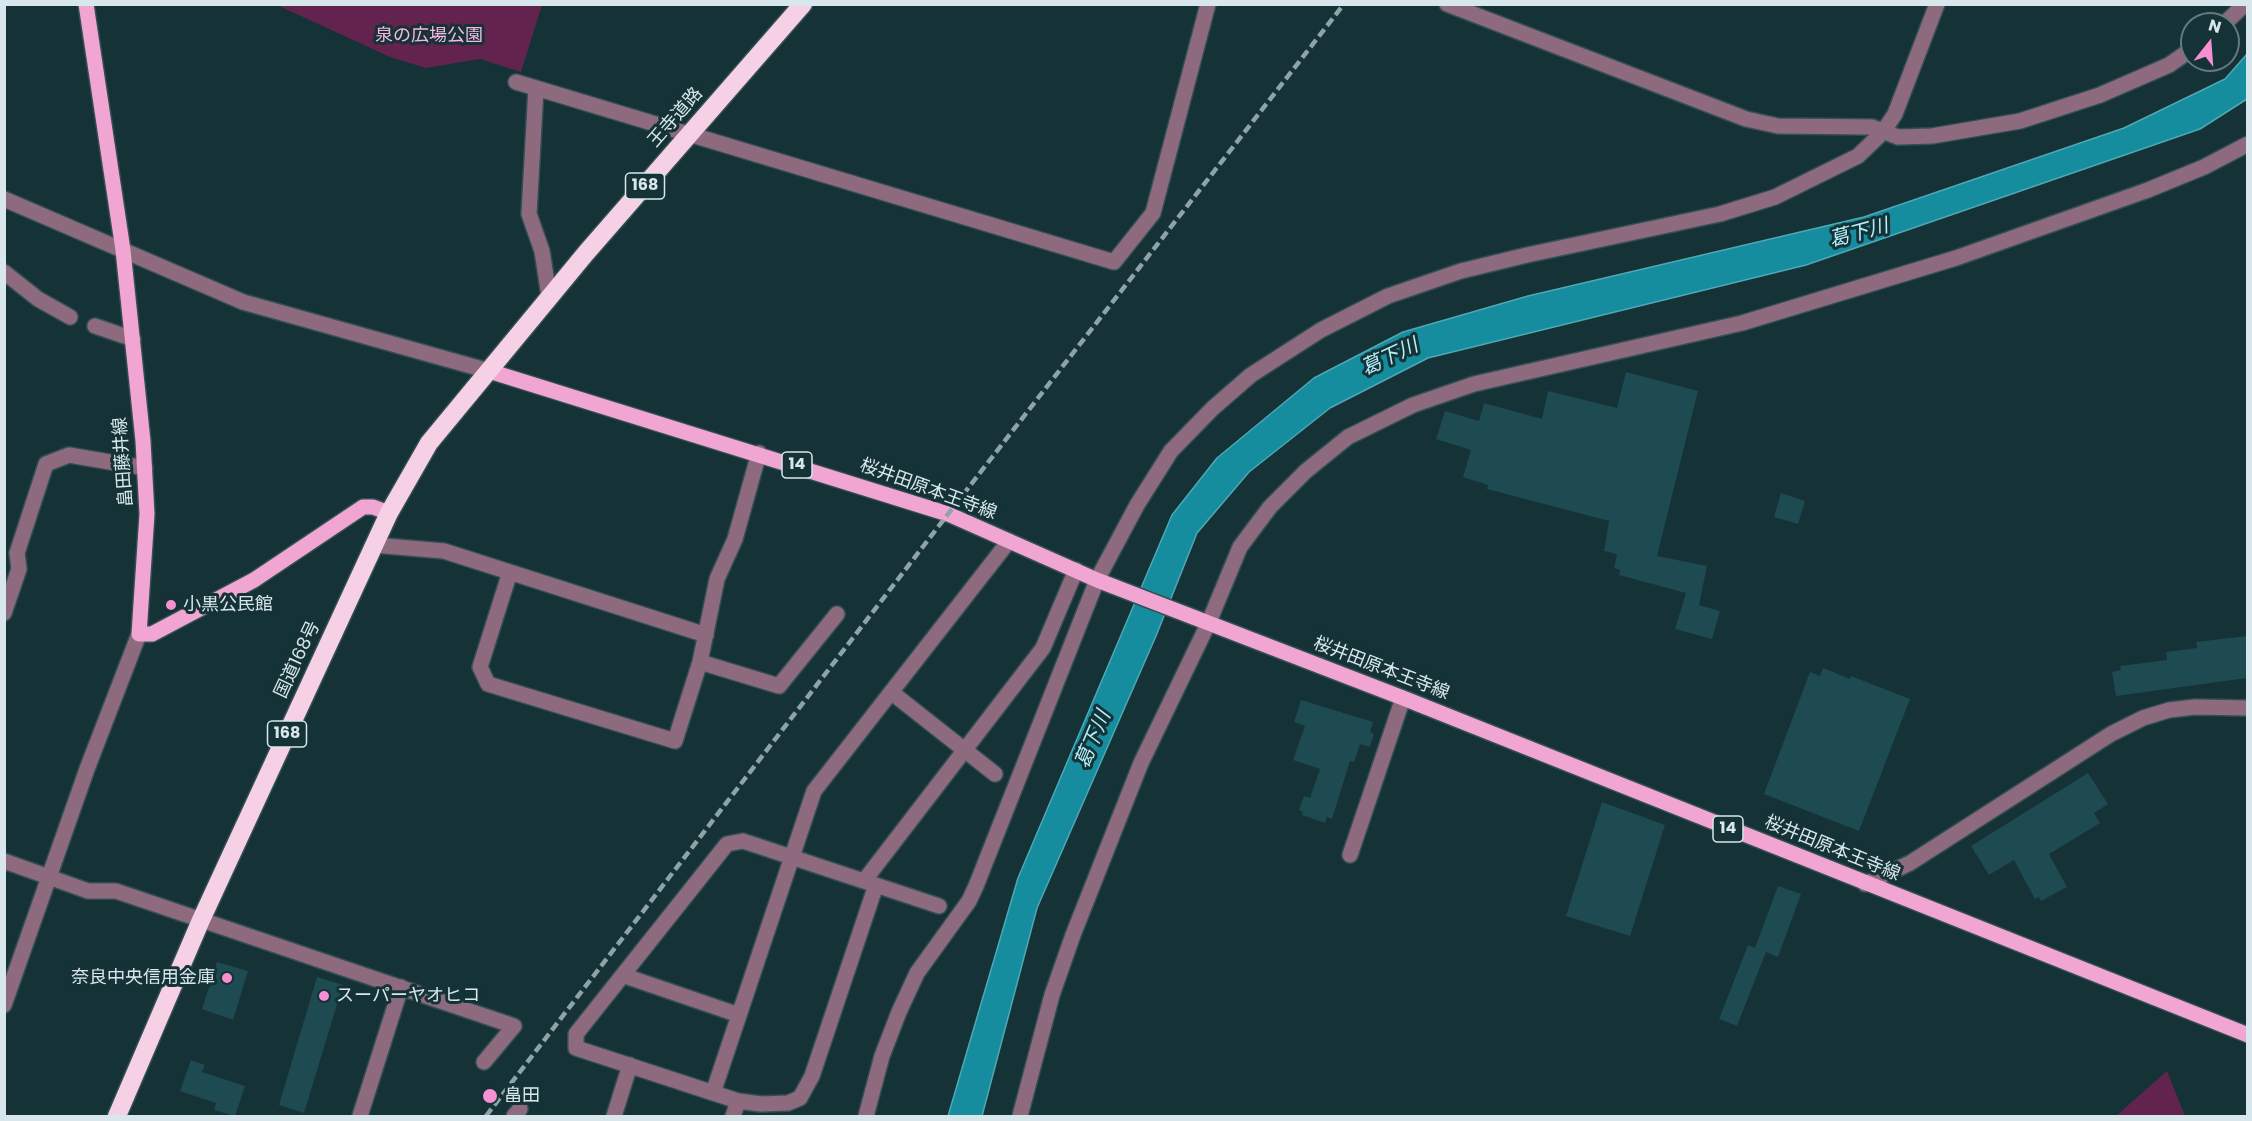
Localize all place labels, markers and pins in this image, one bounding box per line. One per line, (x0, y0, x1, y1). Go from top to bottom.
place label: 小黒公民館 (183, 594, 273, 616)
marker: 小黒公民館 (164, 598, 178, 612)
place label: 奈良中央信用金庫 (71, 967, 215, 989)
marker: 奈良中央信用金庫 (220, 971, 234, 985)
place label: スーパーヤオヒコ (336, 985, 480, 1007)
marker: スーパーヤオヒコ (317, 989, 331, 1003)
place label: 畠田 (504, 1085, 540, 1107)
marker: 畠田 (481, 1087, 499, 1105)

